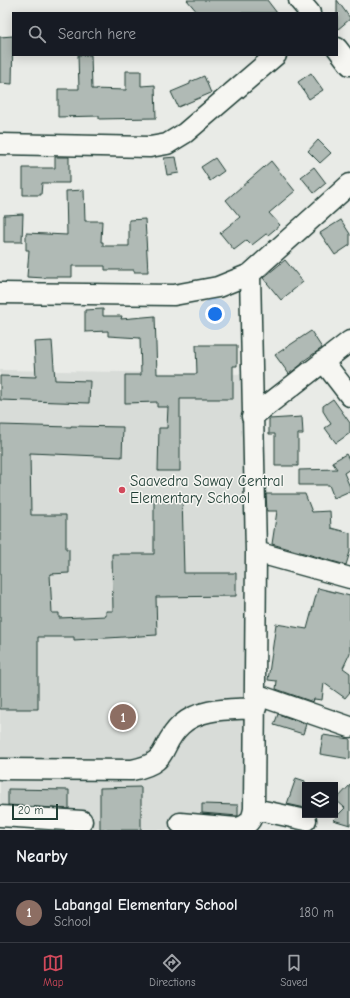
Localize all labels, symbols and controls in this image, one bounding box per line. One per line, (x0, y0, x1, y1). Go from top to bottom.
search box (12, 12, 338, 56)
icon: search (26, 23, 48, 45)
text: Search here (58, 25, 136, 43)
your location (205, 304, 225, 324)
place label: Saavedra Saway Central Elementary School (130, 472, 284, 507)
marker: Saavedra Saway Central Elementary School (117, 485, 127, 495)
pin: 1 (110, 702, 136, 732)
map controls (302, 782, 338, 818)
button: layers (302, 782, 338, 818)
scale bar (12, 802, 58, 821)
text: 20 m (18, 804, 43, 817)
text: Nearby (16, 847, 67, 866)
text: Labangal Elementary School (54, 896, 238, 914)
text: 1 (26, 905, 32, 920)
text: 180 m (299, 905, 334, 920)
text: School (54, 914, 91, 929)
tab: Map (42, 952, 64, 989)
tab: Directions (149, 952, 196, 989)
tab: Saved (280, 952, 308, 989)

